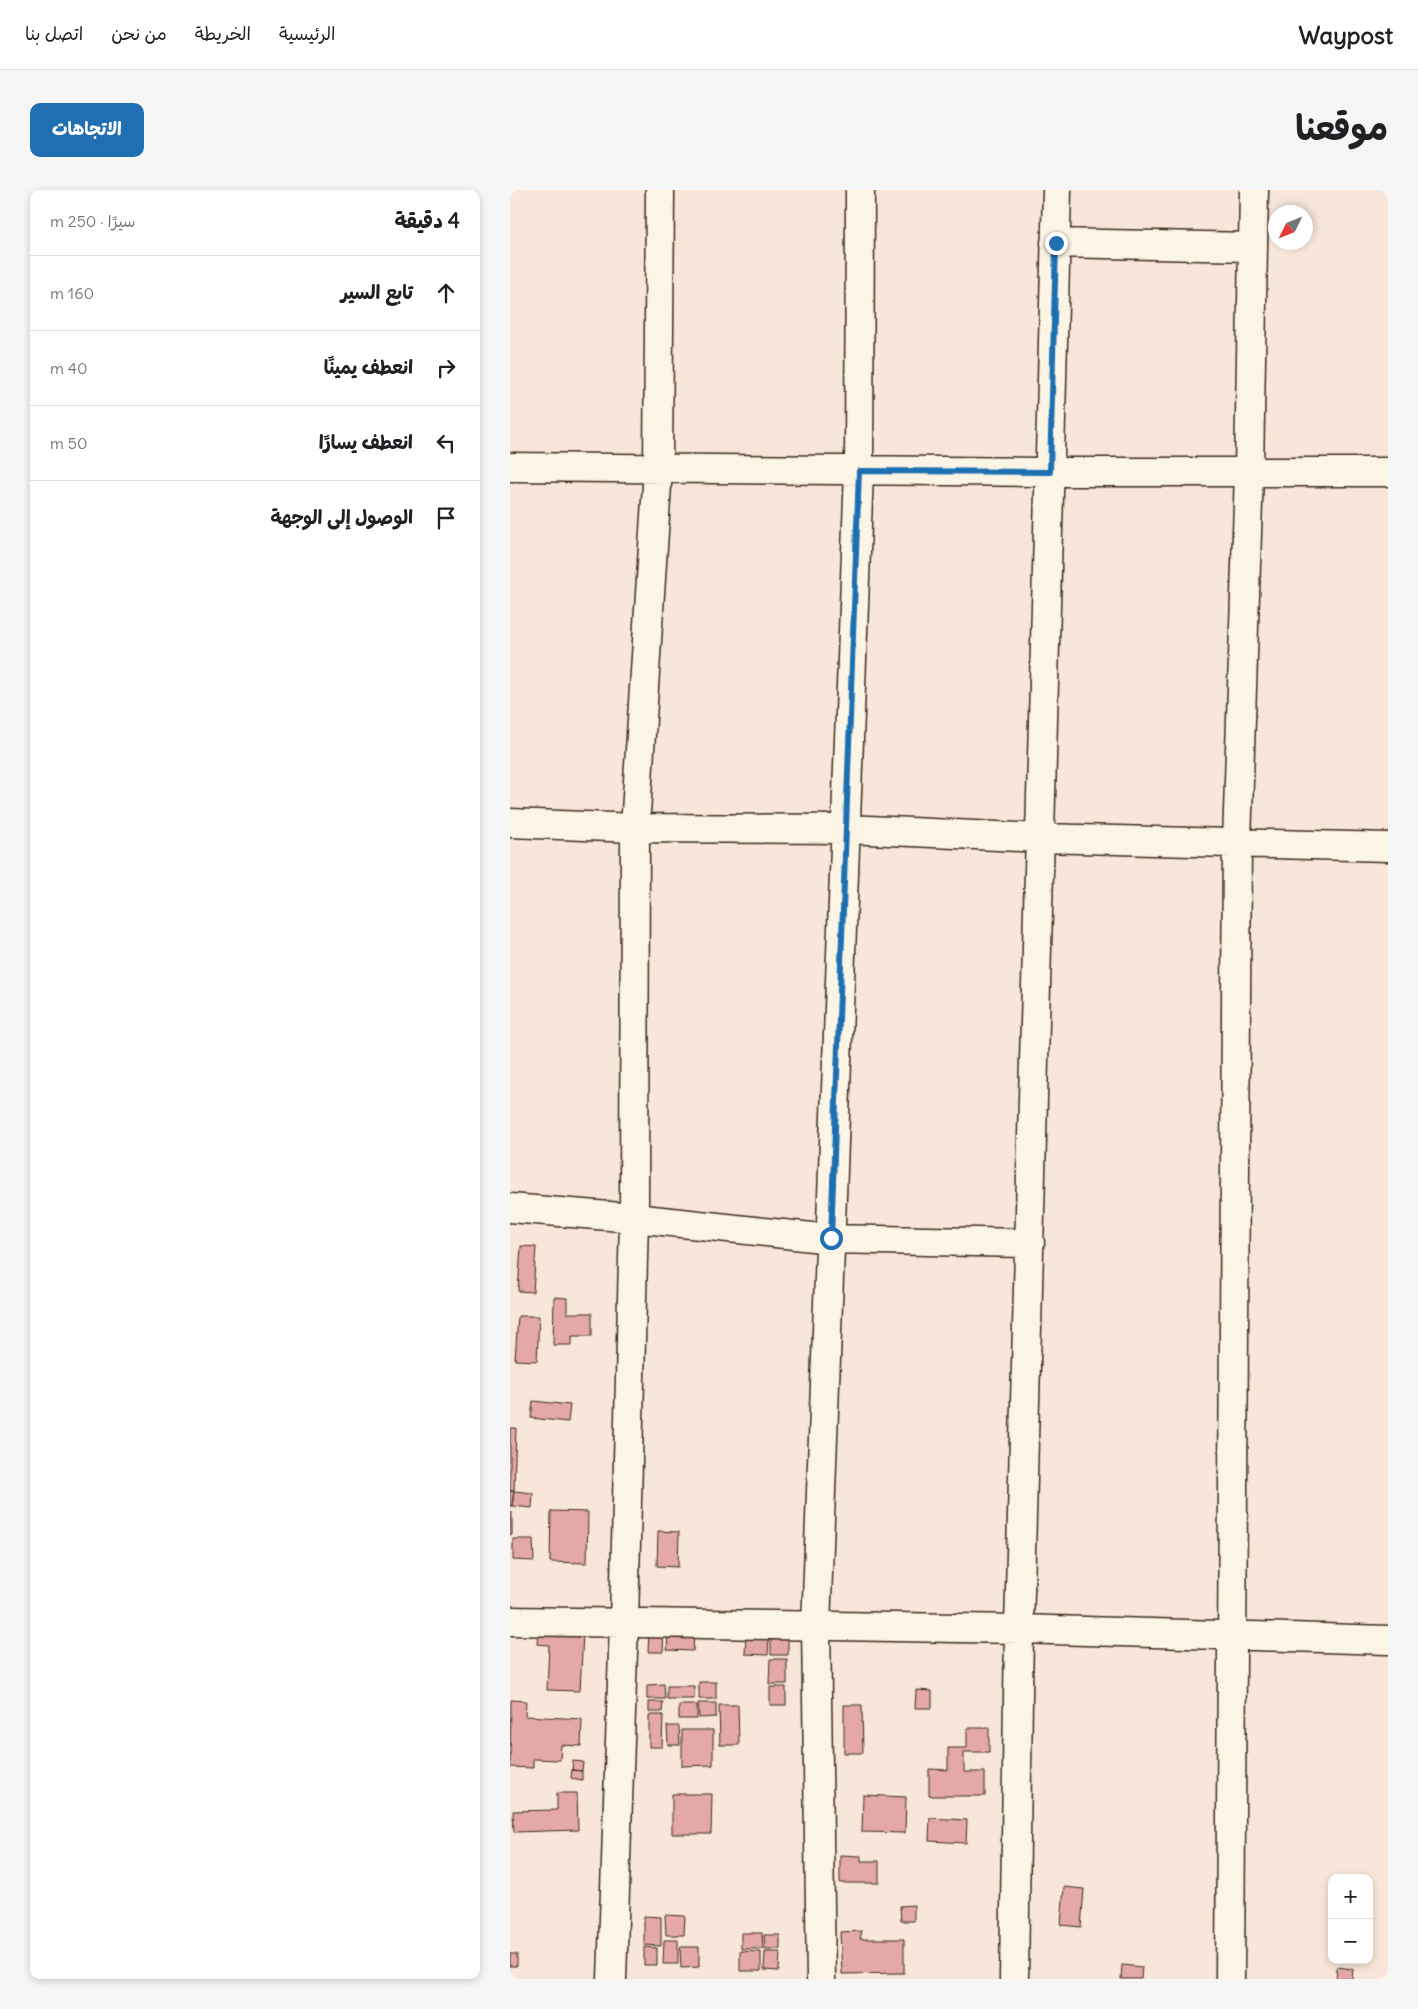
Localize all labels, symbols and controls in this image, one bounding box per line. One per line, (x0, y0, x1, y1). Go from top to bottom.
text: Waypost (1299, 20, 1393, 50)
text: اتصل بنا (25, 22, 83, 45)
text: من نحن (111, 22, 167, 45)
text: الخريطة (195, 22, 251, 45)
text: الرئيسية (279, 22, 336, 45)
button: الاتجاهات (30, 103, 144, 157)
text: موقعنا (1295, 105, 1388, 149)
north arrow (1268, 205, 1313, 250)
text: 4 دقيقة (394, 207, 460, 234)
text: سيرًا · 250 m (50, 211, 135, 231)
route end (1045, 232, 1068, 255)
icon: ahead (432, 279, 460, 307)
text: تابع السير (341, 280, 413, 304)
text: 160 m (50, 283, 94, 303)
icon: right (432, 354, 460, 382)
text: انعطف يمينًا (324, 355, 413, 379)
text: 40 m (50, 358, 88, 378)
icon: left (432, 429, 460, 457)
text: انعطف يسارًا (319, 430, 413, 454)
text: 50 m (50, 433, 88, 453)
icon: arrive (432, 504, 460, 532)
text: الوصول إلى الوجهة (270, 505, 413, 529)
route start (820, 1227, 843, 1250)
map controls (1328, 1874, 1373, 1964)
button: + (1328, 1874, 1373, 1919)
button: − (1328, 1919, 1373, 1964)

